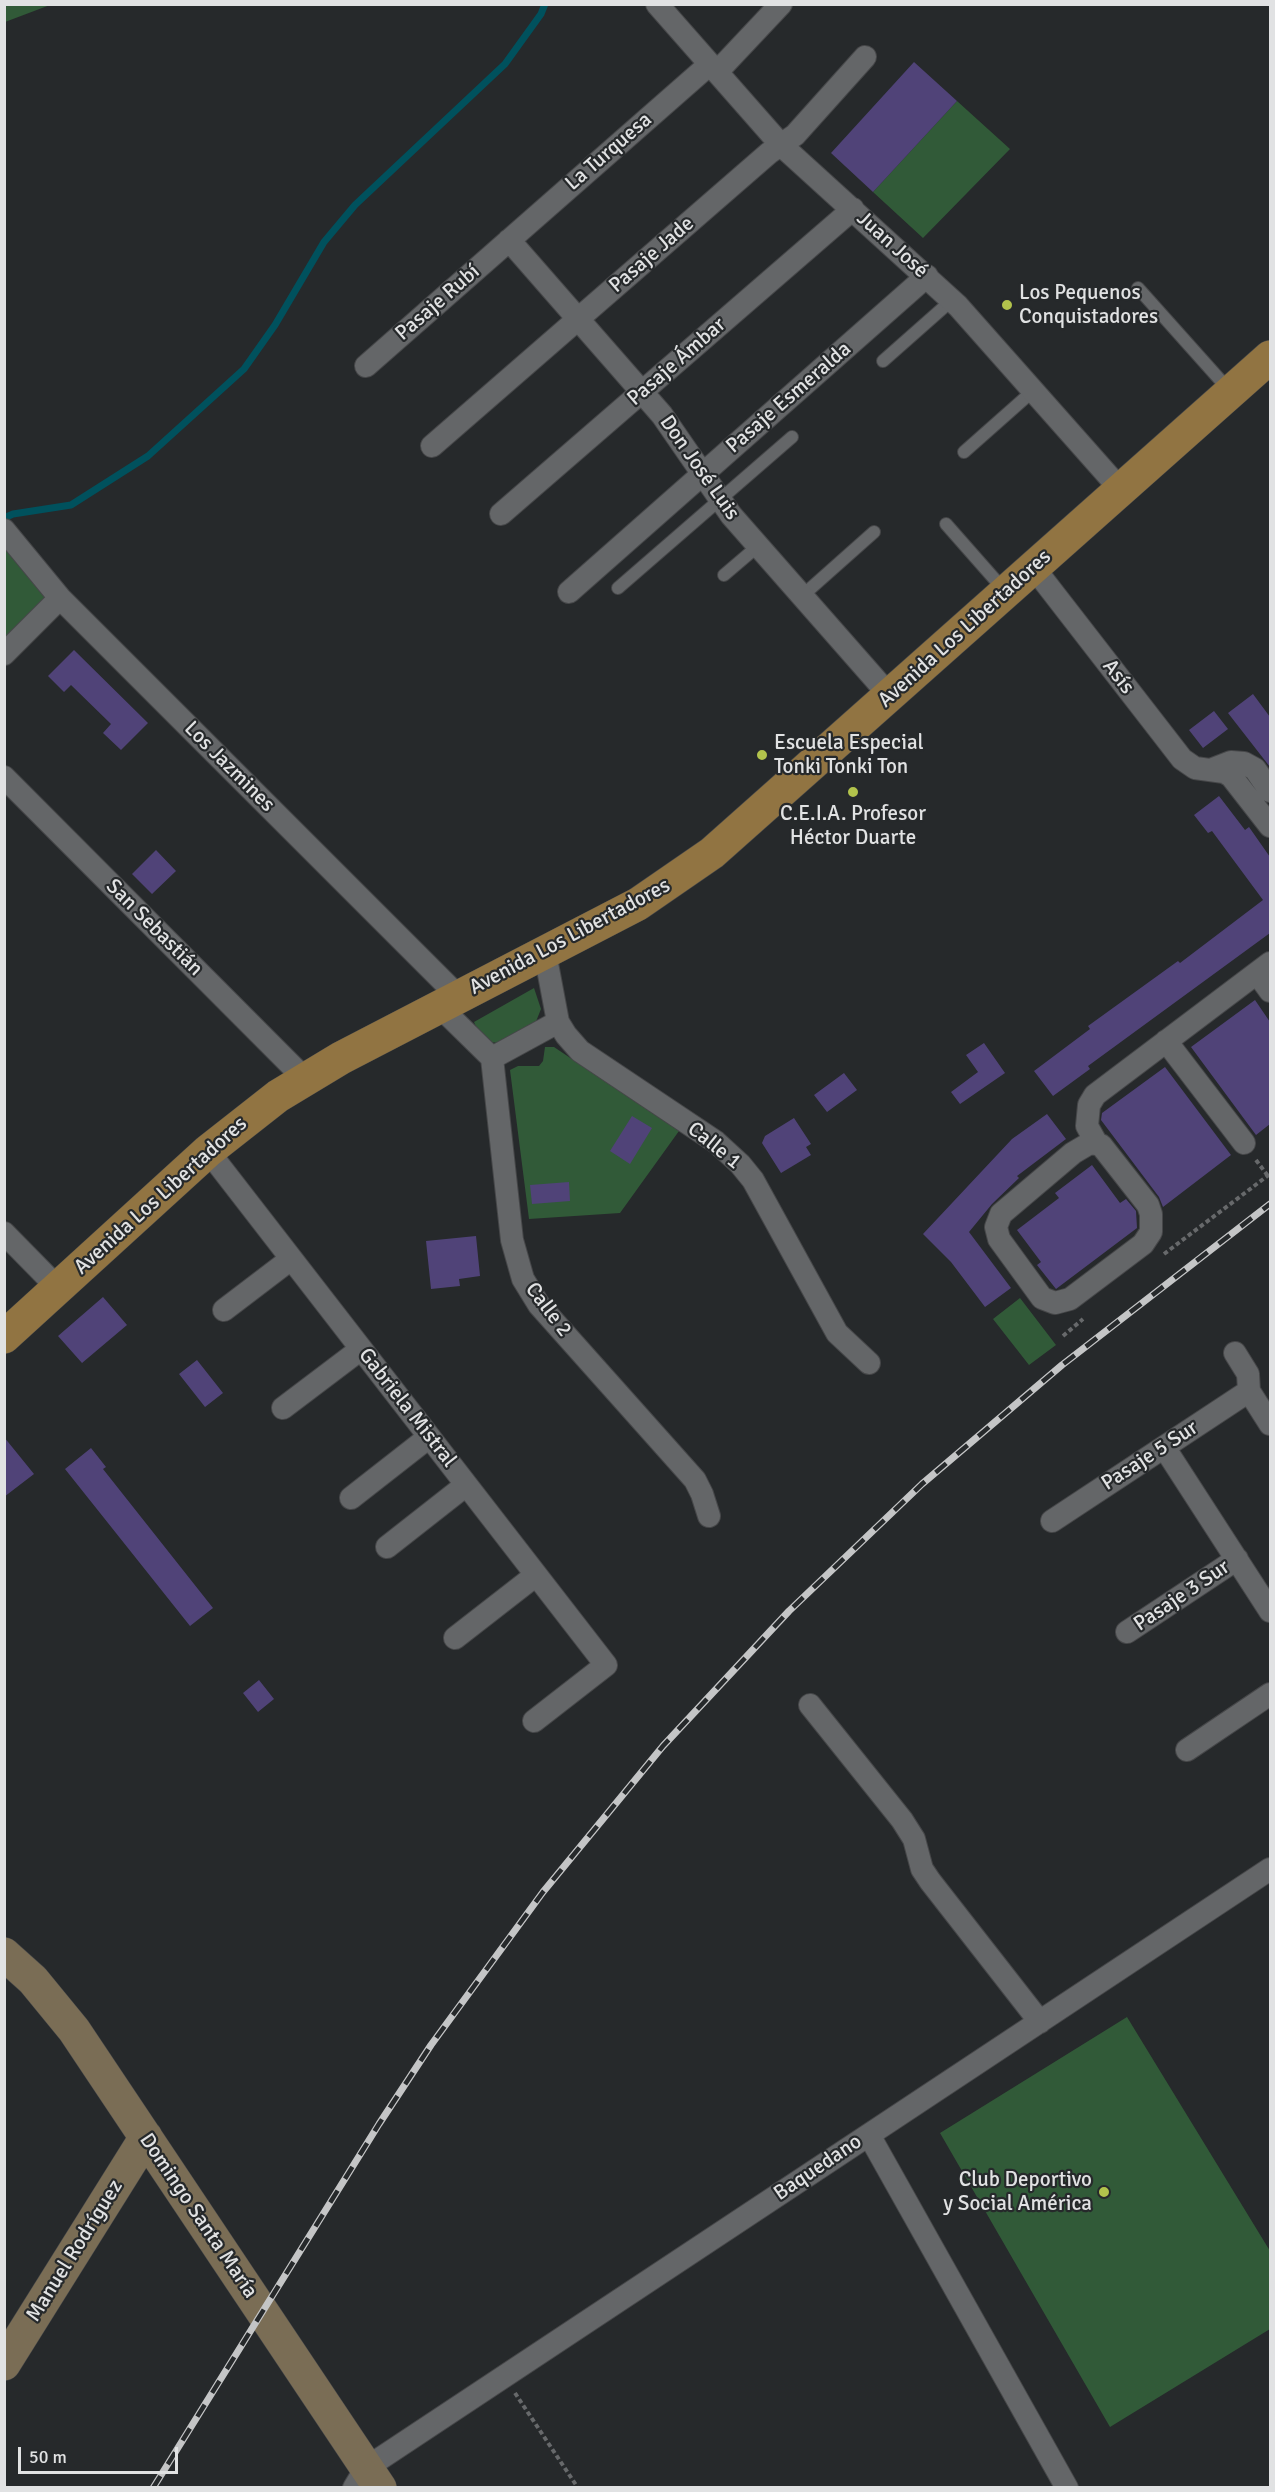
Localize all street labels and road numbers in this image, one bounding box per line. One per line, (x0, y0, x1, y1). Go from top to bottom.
street label: La Turquesa (561, 108, 657, 196)
street label: Juan José (851, 206, 933, 284)
street label: Pasaje Jade (604, 211, 700, 299)
street label: Pasaje Rubí (391, 260, 485, 346)
street label: Pasaje Ámbar (623, 312, 731, 412)
street label: Pasaje Esmeralda (721, 337, 857, 459)
street label: Don José Luis (654, 411, 744, 525)
street label: Avenida Los Libertadores (873, 545, 1057, 713)
street label: Asís (1097, 655, 1139, 699)
street label: Los Jazmines (179, 717, 279, 817)
street label: Avenida Los Libertadores (465, 873, 675, 1001)
street label: San Sebastián (100, 874, 208, 982)
street label: Avenida Los Libertadores (69, 1112, 253, 1280)
street label: Calle 1 (682, 1117, 746, 1175)
street label: Calle 2 (519, 1278, 577, 1342)
street label: Gabriela Mistral (353, 1343, 461, 1473)
street label: Pasaje 5 Sur (1097, 1416, 1203, 1496)
street label: Pasaje 3 Sur (1129, 1555, 1235, 1637)
street label: Domingo Santa María (133, 2129, 263, 2303)
street label: Baquedano (769, 2129, 867, 2207)
street label: Manuel Rodríguez (21, 2175, 129, 2327)

